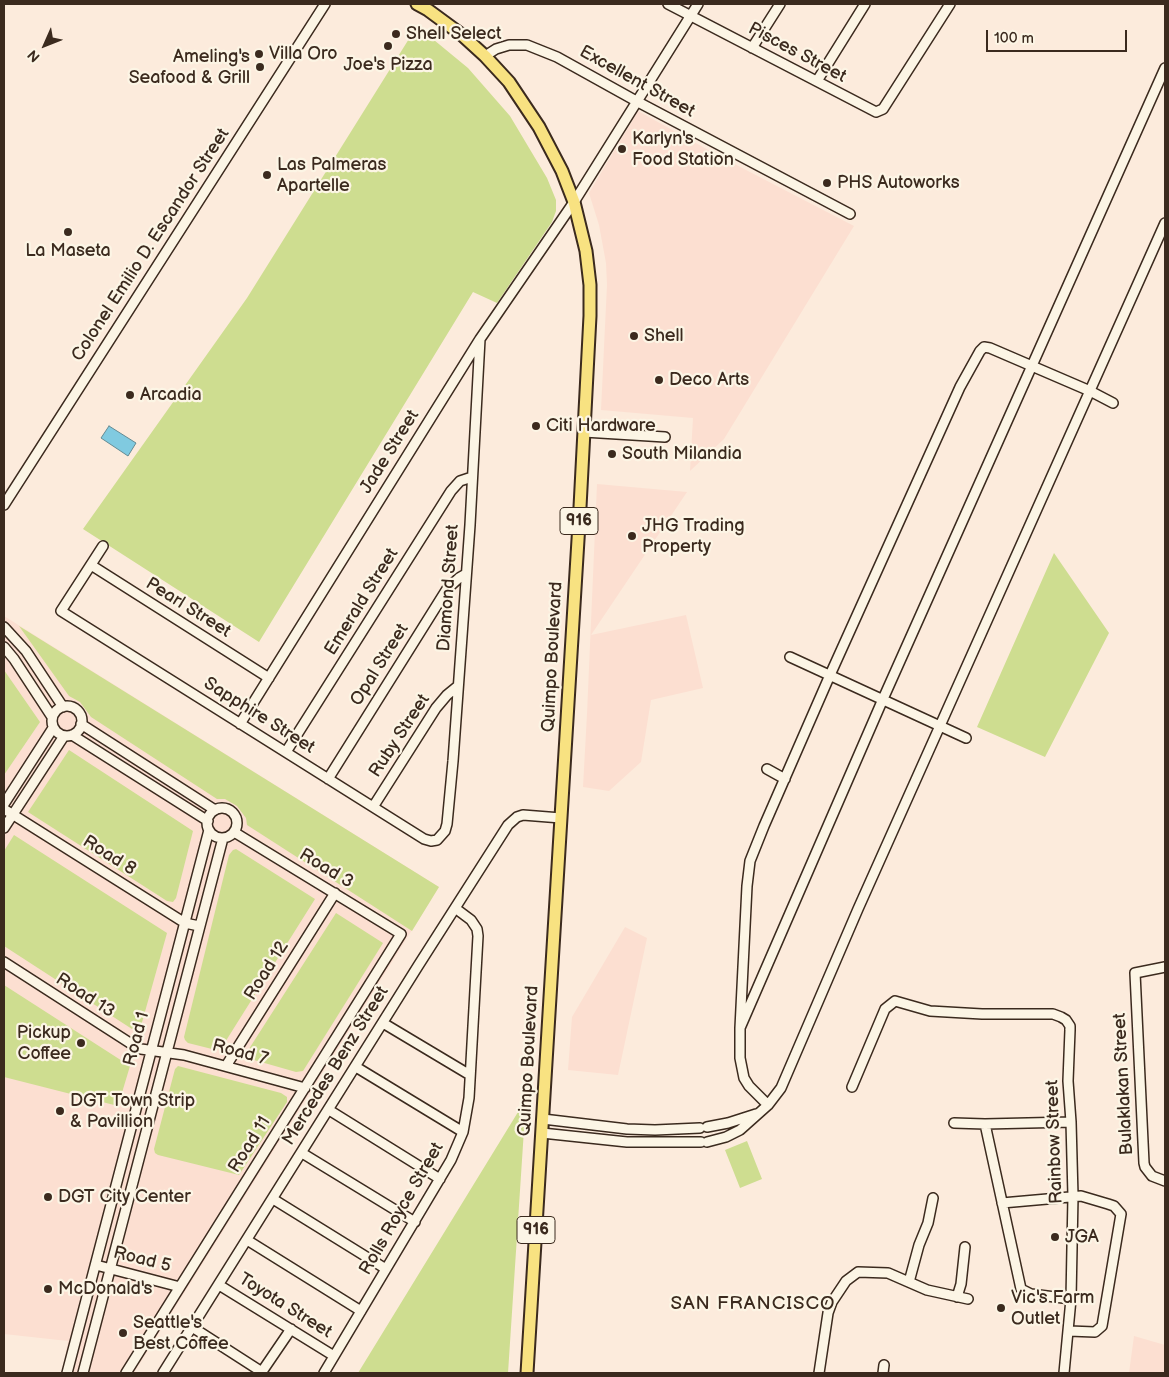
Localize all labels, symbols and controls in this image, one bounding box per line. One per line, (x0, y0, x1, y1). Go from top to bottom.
street label: Pisces Street (744, 18, 850, 88)
north arrow (20, 20, 70, 70)
scale bar (989, 20, 1130, 52)
place label: Shell Select (406, 23, 502, 45)
marker: Shell Select (390, 28, 402, 40)
text: 100 m (994, 29, 1034, 48)
marker: Joe's Pizza (382, 40, 394, 52)
street label: Excellent Street (576, 41, 698, 123)
place label: Villa Oro (269, 43, 337, 65)
text: N (24, 46, 44, 65)
place label: Ameling's Seafood & Grill (129, 46, 250, 88)
marker: Villa Oro (253, 48, 265, 60)
place label: Joe's Pizza (343, 54, 433, 76)
marker: Ameling's Seafood & Grill (254, 61, 266, 73)
street label: Colonel Emilio D. Escandor Street (67, 124, 235, 366)
place label: Karlyn's Food Station (632, 128, 734, 170)
marker: Karlyn's Food Station (616, 143, 628, 155)
place label: Las Palmeras Apartelle (277, 154, 386, 196)
marker: Las Palmeras Apartelle (261, 169, 273, 181)
place label: PHS Autoworks (837, 172, 960, 194)
marker: PHS Autoworks (821, 177, 833, 189)
marker: La Maseta (62, 226, 74, 238)
place label: La Maseta (25, 240, 111, 262)
place label: Shell (644, 325, 684, 347)
marker: Shell (628, 330, 640, 342)
place label: Deco Arts (669, 369, 749, 391)
marker: Deco Arts (653, 374, 665, 386)
place label: Arcadia (140, 384, 202, 406)
marker: Arcadia (124, 389, 136, 401)
street label: Jade Street (356, 406, 424, 498)
place label: Citi Hardware (546, 415, 656, 437)
marker: Citi Hardware (530, 420, 542, 432)
place label: South Milandia (622, 443, 742, 465)
marker: South Milandia (606, 448, 618, 460)
road number: 916 (560, 508, 598, 534)
place label: JHG Trading Property (642, 515, 745, 558)
street label: Diamond Street (434, 524, 464, 652)
marker: JHG Trading Property (626, 530, 638, 542)
street label: Emerald Street (320, 544, 404, 660)
street label: Pearl Street (141, 573, 235, 643)
street label: Quimpo Boulevard (538, 581, 568, 733)
street label: Opal Street (346, 620, 414, 710)
street label: Sapphire Street (199, 673, 319, 759)
street label: Ruby Street (365, 690, 435, 782)
street label: Road 8 (78, 831, 140, 881)
street label: Road 3 (295, 844, 357, 894)
street label: Road 12 (240, 937, 294, 1005)
street label: Road 13 (51, 969, 119, 1023)
street label: Mercedes Benz Street (278, 983, 394, 1149)
street label: Quimpo Boulevard (514, 985, 544, 1137)
street label: Road 1 (119, 1009, 155, 1069)
street label: Bulaklakan Street (1109, 1012, 1139, 1156)
place label: Pickup Coffee (17, 1022, 71, 1064)
street label: Road 7 (210, 1035, 270, 1071)
marker: Pickup Coffee (75, 1037, 87, 1049)
street label: Rainbow Street (1042, 1080, 1068, 1204)
place label: DGT Town Strip & Pavillion (70, 1090, 195, 1132)
marker: DGT Town Strip & Pavillion (54, 1105, 66, 1117)
street label: Road 11 (224, 1113, 276, 1177)
street label: Rolls Royce Street (355, 1139, 449, 1279)
place label: DGT City Center (58, 1186, 191, 1208)
marker: DGT City Center (42, 1191, 54, 1203)
road number: 916 (517, 1216, 555, 1244)
place label: JGA (1065, 1226, 1099, 1248)
marker: JGA (1049, 1231, 1061, 1243)
street label: Road 5 (111, 1242, 173, 1278)
street label: Toyota Street (234, 1269, 336, 1343)
place label: McDonald's (58, 1278, 152, 1300)
marker: McDonald's (42, 1283, 54, 1295)
place label: Vic's Farm Outlet (1011, 1287, 1094, 1330)
district label: SAN FRANCISCO (669, 1293, 837, 1315)
marker: Vic's Farm Outlet (995, 1302, 1007, 1314)
place label: Seattle's Best Coffee (133, 1312, 229, 1355)
marker: Seattle's Best Coffee (117, 1327, 129, 1339)

